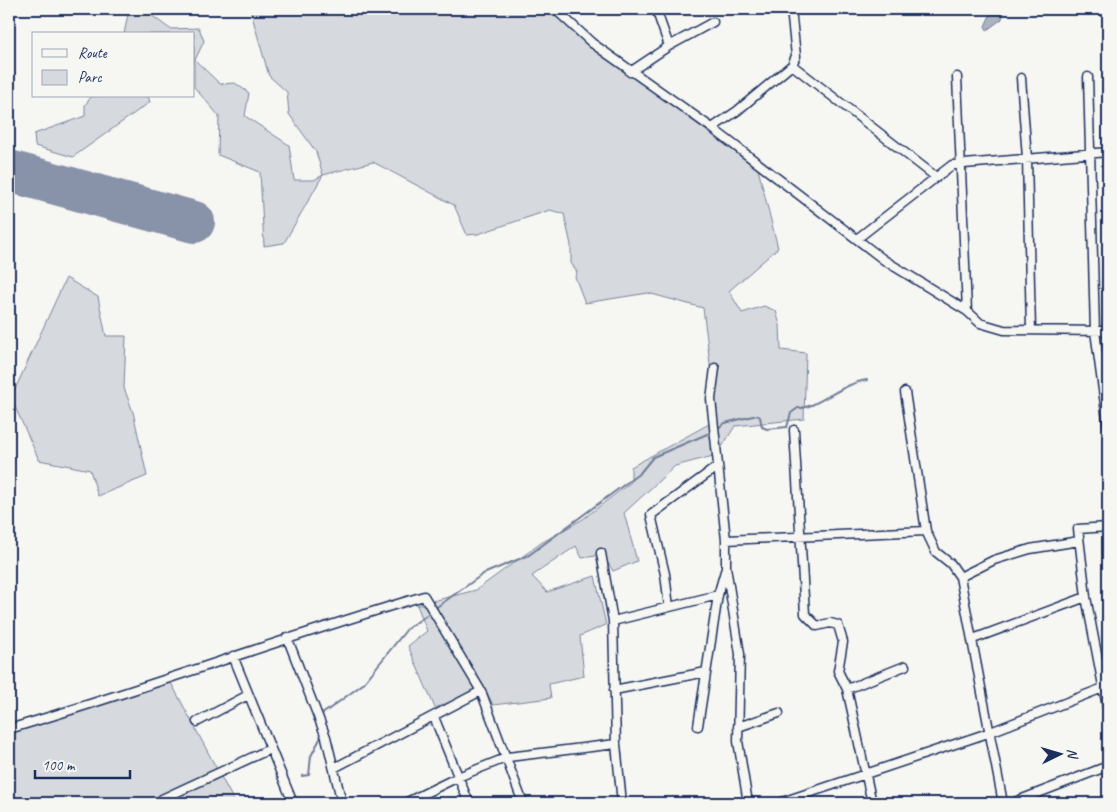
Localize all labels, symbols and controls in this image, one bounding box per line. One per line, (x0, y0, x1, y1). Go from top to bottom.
legend (32, 32, 195, 98)
text: Route (78, 44, 108, 63)
text: Parc (78, 68, 102, 87)
north arrow (1034, 730, 1084, 780)
scale bar (35, 747, 130, 779)
text: N (1064, 748, 1082, 760)
text: 100 m (42, 756, 76, 775)

